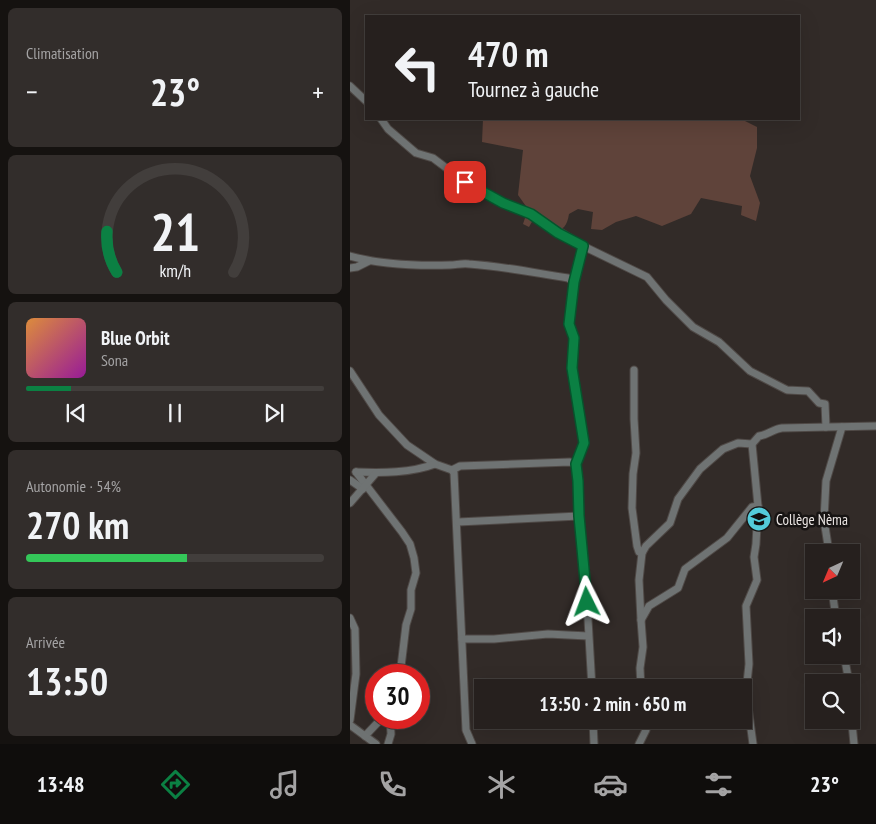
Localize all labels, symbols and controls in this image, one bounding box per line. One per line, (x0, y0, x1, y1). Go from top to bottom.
text: 470 m (468, 31, 549, 77)
icon: left (385, 35, 450, 100)
text: Climatisation (26, 43, 99, 63)
text: 23° (150, 67, 200, 116)
text: − (26, 73, 38, 110)
text: + (312, 73, 324, 110)
text: Tournez à gauche (468, 75, 599, 103)
pin (444, 161, 486, 203)
icon: arrive (451, 168, 479, 196)
text: 21 (150, 198, 200, 265)
text: km/h (159, 259, 191, 282)
text: Blue Orbit (101, 326, 170, 350)
text: Sona (101, 350, 128, 370)
icon: previous (62, 399, 90, 427)
icon: pause (161, 399, 189, 427)
icon: next (260, 399, 288, 427)
text: Autonomie · 54% (26, 476, 121, 496)
text: 270 km (26, 500, 129, 549)
school or university icon: Collège Nèma (746, 506, 772, 532)
place label: Collège Nèma (776, 510, 848, 529)
north arrow (805, 544, 860, 599)
map controls (805, 544, 860, 729)
position arrow (560, 575, 612, 627)
button: sound (805, 609, 860, 664)
text: Arrivée (26, 632, 65, 652)
text: 13:50 (26, 656, 108, 705)
speed limit sign: 30 (365, 664, 430, 729)
button: search (805, 674, 860, 729)
text: 13:50 · 2 min · 650 m (540, 692, 686, 716)
icon: directions (158, 767, 193, 802)
icon: music (267, 767, 302, 802)
icon: phone (375, 767, 410, 802)
icon: climate (484, 767, 519, 802)
icon: car (593, 767, 628, 802)
icon: filters (701, 767, 736, 802)
text: 13:48 (37, 770, 84, 798)
text: 23° (810, 770, 839, 798)

